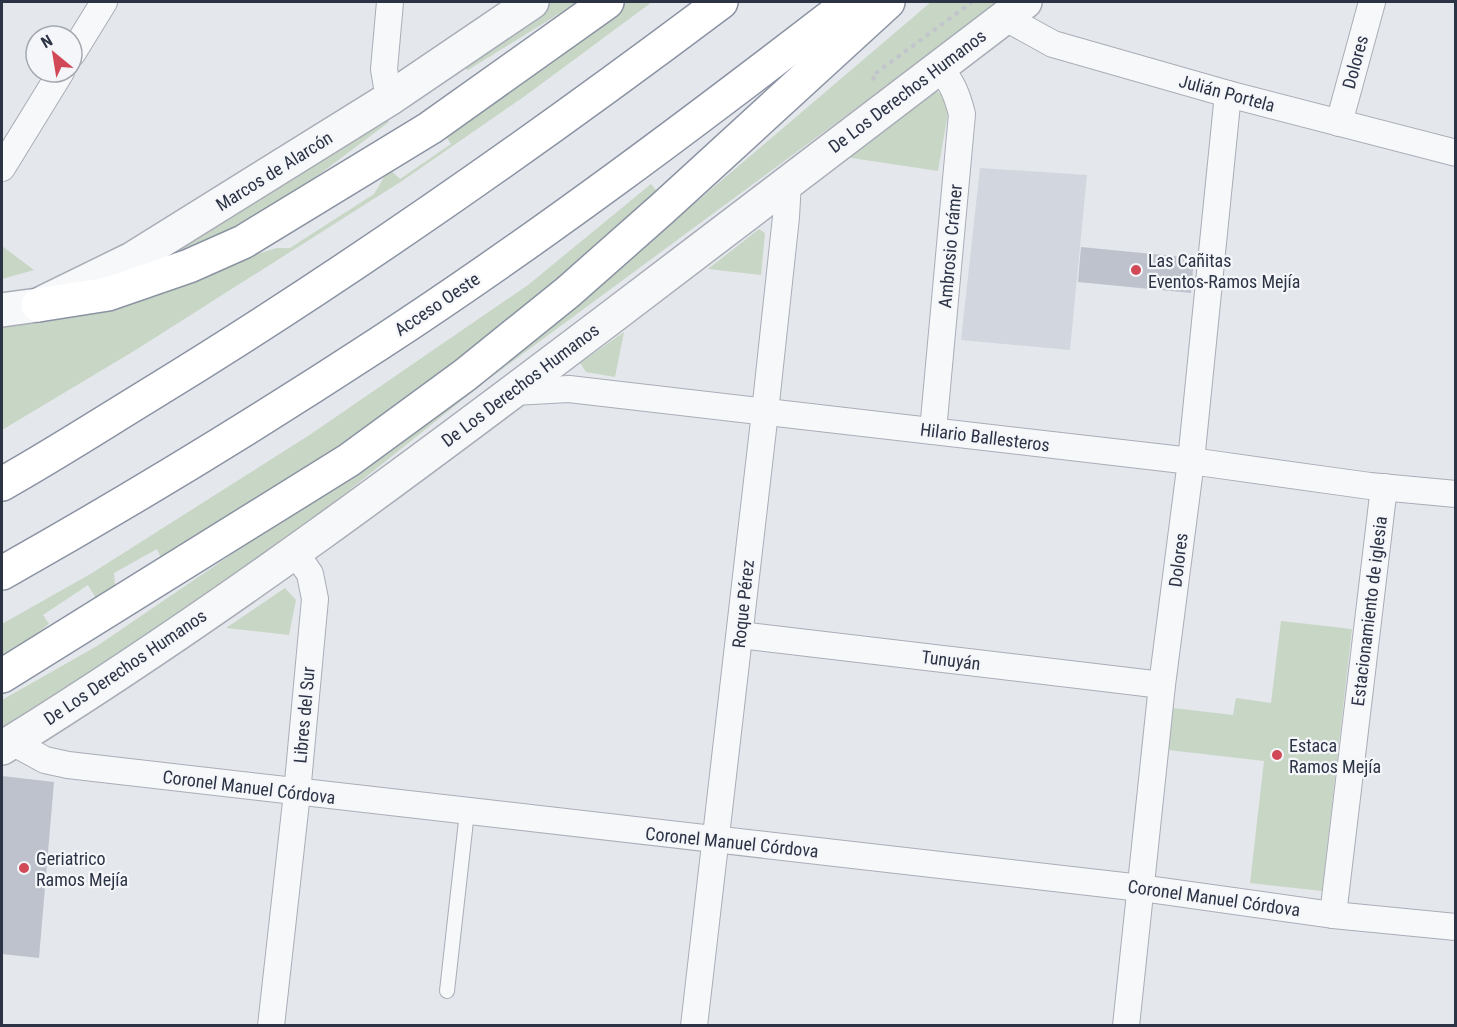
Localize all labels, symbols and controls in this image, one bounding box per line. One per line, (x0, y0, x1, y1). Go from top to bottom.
north arrow (24, 24, 84, 84)
street label: De Los Derechos Humanos (824, 25, 990, 157)
text: N (38, 31, 56, 52)
street label: Dolores (1338, 33, 1372, 91)
street label: Julián Portela (1177, 70, 1277, 116)
street label: Marcos de Alarcón (212, 127, 336, 215)
street label: Ambrosio Crámer (934, 183, 966, 309)
place label: Las Cañitas Eventos-Ramos Mejía (1148, 250, 1300, 292)
marker: Las Cañitas Eventos-Ramos Mejía (1129, 263, 1143, 277)
street label: Acceso Oeste (390, 268, 484, 340)
street label: De Los Derechos Humanos (437, 319, 603, 451)
street label: Hilario Ballesteros (919, 419, 1051, 455)
street label: Estacionamiento de iglesia (1347, 515, 1391, 707)
street label: Dolores (1164, 532, 1192, 588)
street label: Roque Pérez (728, 559, 758, 649)
street label: De Los Derechos Humanos (40, 605, 210, 729)
street label: Tunuyán (920, 646, 982, 674)
street label: Libres del Sur (289, 665, 319, 764)
place label: Estaca Ramos Mejía (1289, 735, 1381, 777)
marker: Estaca Ramos Mejía (1270, 748, 1284, 762)
street label: Coronel Manuel Córdova (161, 766, 337, 808)
street label: Coronel Manuel Córdova (644, 822, 820, 862)
place label: Geriatrico Ramos Mejía (36, 848, 128, 890)
marker: Geriatrico Ramos Mejía (17, 861, 31, 875)
street label: Coronel Manuel Córdova (1126, 875, 1302, 921)

